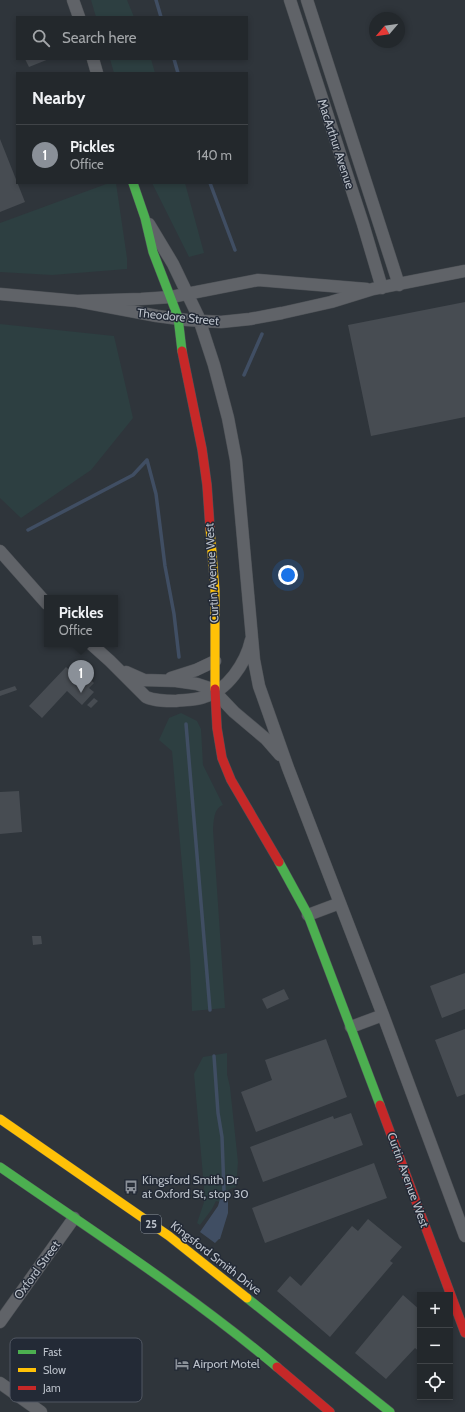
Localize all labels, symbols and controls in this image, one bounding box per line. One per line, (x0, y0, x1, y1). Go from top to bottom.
north arrow (369, 12, 405, 48)
search box (16, 16, 248, 60)
icon: search (30, 27, 52, 49)
text: Search here (62, 29, 137, 47)
text: Nearby (32, 88, 85, 108)
street label: MacArthur Avenue (315, 97, 358, 191)
text: Pickles (70, 138, 115, 156)
text: 1 (43, 147, 47, 163)
text: 140 m (197, 147, 232, 163)
text: Office (70, 156, 104, 172)
street label: Theodore Street (136, 305, 220, 328)
street label: Curtin Avenue West (201, 523, 222, 623)
your location (278, 565, 298, 585)
popup (44, 595, 118, 647)
text: Pickles (59, 604, 103, 622)
text: Office (59, 622, 93, 638)
pin: 1 (68, 660, 94, 693)
street label: Curtin Avenue West (384, 1130, 433, 1229)
place label: Kingsford Smith Dr at Oxford St, stop 30 (142, 1172, 249, 1201)
bus stop icon: Kingsford Smith Dr at Oxford St, stop 30 (123, 1179, 139, 1195)
road number: 25 (141, 1215, 161, 1233)
street label: Kingsford Smith Drive (168, 1218, 265, 1298)
street label: Oxford Street (10, 1237, 63, 1302)
map controls (417, 1292, 453, 1400)
button: + (417, 1292, 453, 1328)
button: − (417, 1328, 453, 1364)
legend (10, 1338, 142, 1402)
text: Fast (43, 1345, 62, 1359)
hotel icon: Airport Motel (174, 1356, 190, 1372)
place label: Airport Motel (193, 1356, 260, 1371)
text: Slow (43, 1363, 66, 1377)
button: locate (417, 1364, 453, 1400)
text: Jam (42, 1381, 61, 1395)

